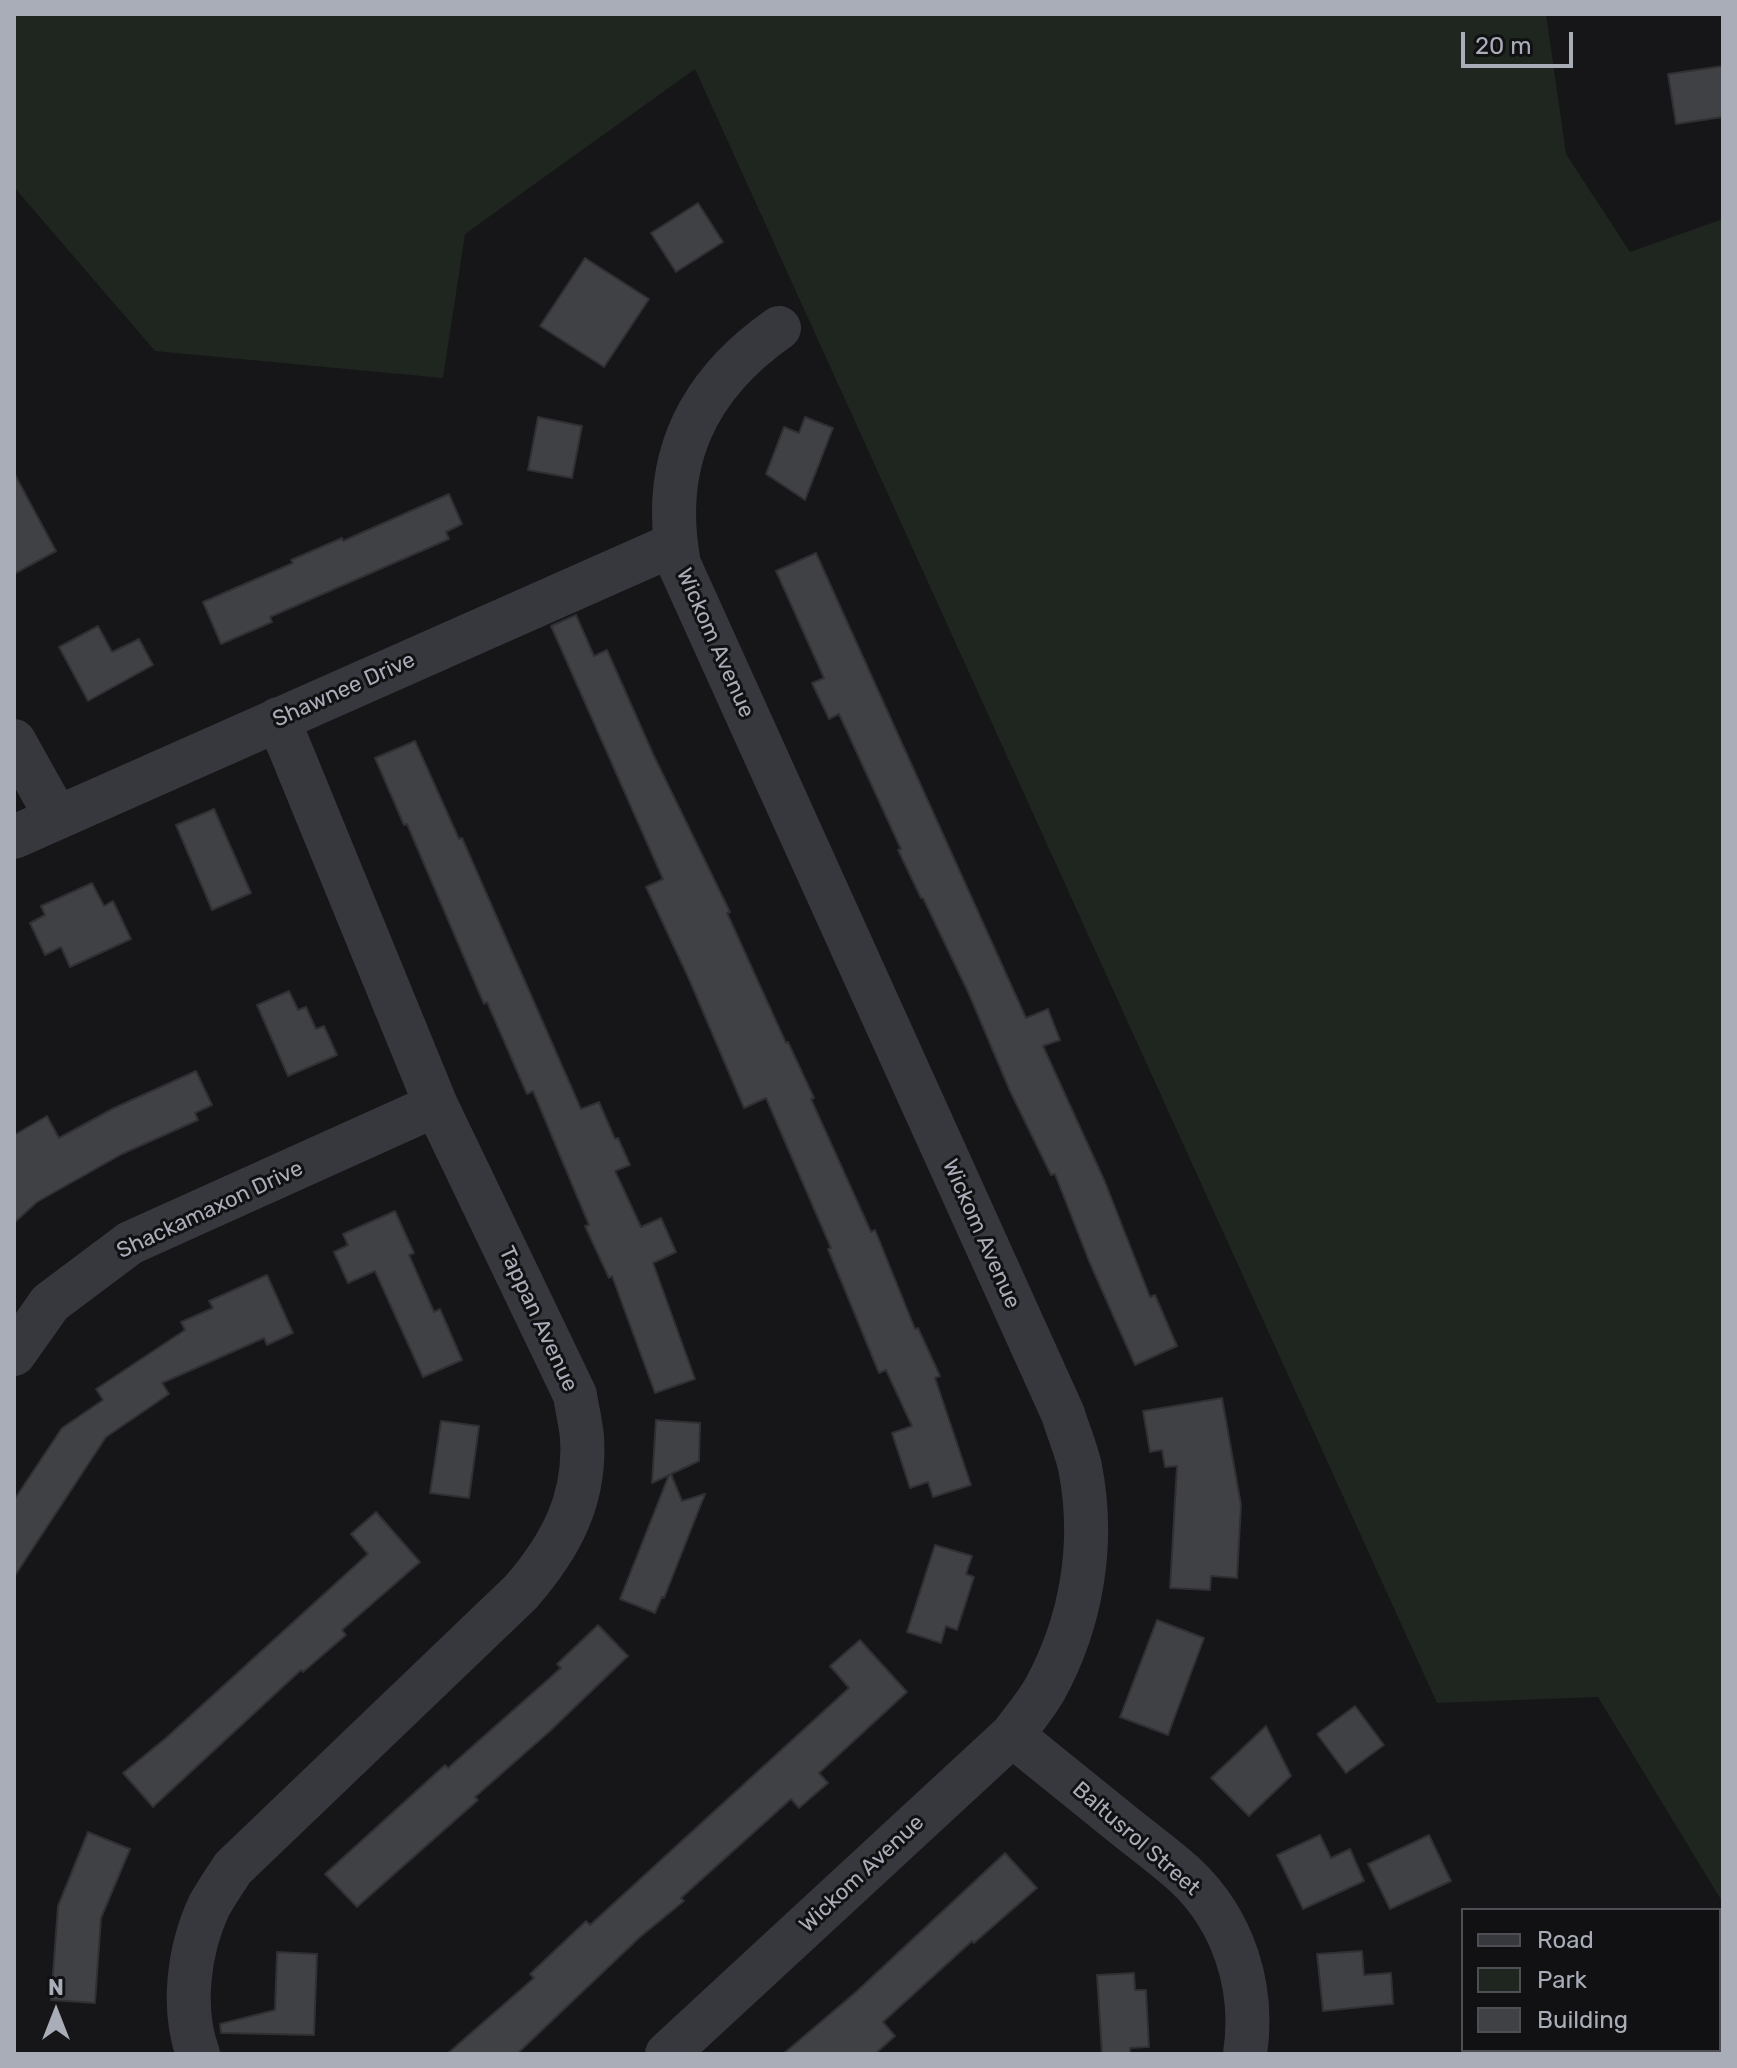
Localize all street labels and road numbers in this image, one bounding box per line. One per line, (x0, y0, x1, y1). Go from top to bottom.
street label: Wickom Avenue (670, 564, 760, 722)
street label: Shawnee Drive (269, 647, 419, 733)
street label: Shackamaxon Drive (113, 1155, 307, 1265)
street label: Wickom Avenue (936, 1155, 1026, 1313)
street label: Tappan Avenue (493, 1242, 583, 1396)
street label: Baltusrol Street (1067, 1776, 1205, 1902)
street label: Wickom Avenue (794, 1810, 930, 1938)

